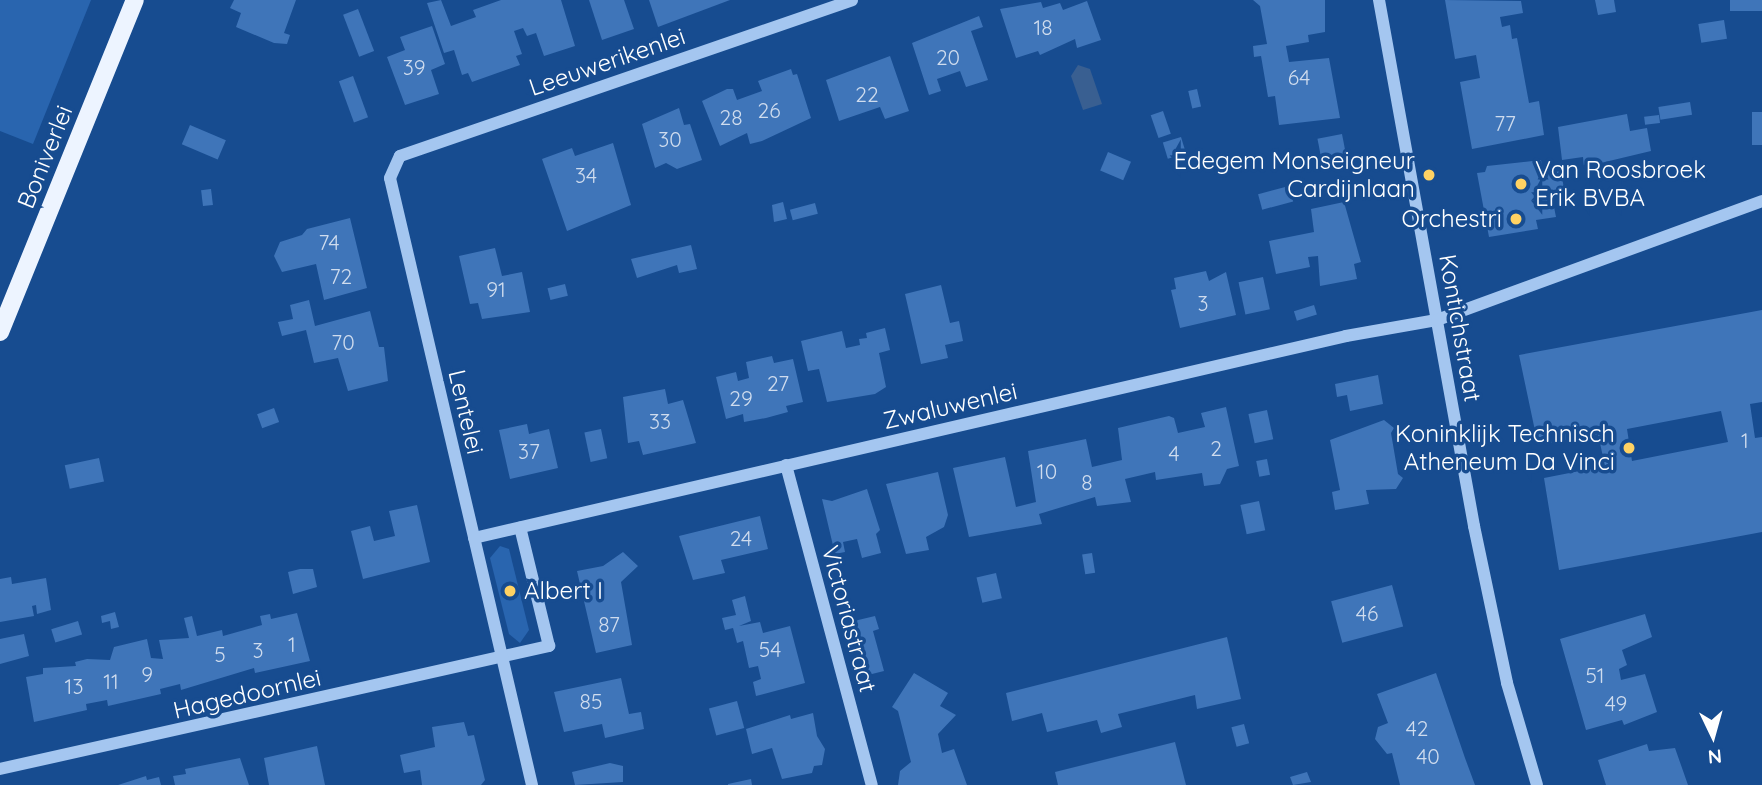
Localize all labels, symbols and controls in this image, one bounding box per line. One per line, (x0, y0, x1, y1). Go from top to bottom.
house number: 18 (1033, 14, 1053, 40)
street label: Leeuwerikenlei (525, 22, 689, 102)
house number: 20 (936, 44, 960, 70)
house number: 39 (403, 54, 425, 80)
house number: 64 (1288, 64, 1310, 90)
house number: 22 (855, 81, 879, 107)
house number: 26 (758, 97, 780, 123)
street label: Boniverlei (11, 101, 79, 213)
house number: 28 (720, 104, 742, 130)
house number: 77 (1494, 110, 1516, 136)
house number: 30 (658, 126, 682, 152)
place label: Edegem Monseigneur Cardijnlaan (1174, 147, 1415, 203)
place label: Van Roosbroek Erik BVBA (1535, 156, 1706, 212)
house number: 34 (575, 162, 597, 188)
marker: Edegem Monseigneur Cardijnlaan (1421, 167, 1437, 183)
marker: Van Roosbroek Erik BVBA (1513, 176, 1529, 192)
place label: Orchestri (1402, 205, 1502, 233)
marker: Orchestri (1508, 211, 1524, 227)
house number: 74 (319, 229, 339, 255)
street label: Kontichstraat (1433, 252, 1487, 404)
house number: 72 (330, 263, 352, 289)
house number: 91 (486, 276, 506, 302)
house number: 3 (1197, 290, 1209, 316)
house number: 70 (331, 329, 355, 355)
street label: Lentelei (442, 367, 490, 457)
house number: 27 (767, 370, 789, 396)
street label: Zwaluwenlei (880, 377, 1020, 435)
house number: 29 (729, 385, 753, 411)
house number: 33 (649, 408, 671, 434)
place label: Koninklijk Technisch Atheneum Da Vinci (1395, 420, 1615, 476)
house number: 1 (1741, 427, 1749, 453)
house number: 2 (1210, 435, 1222, 461)
house number: 37 (518, 438, 540, 464)
house number: 4 (1168, 440, 1180, 466)
marker: Koninklijk Technisch Atheneum Da Vinci (1621, 440, 1637, 456)
house number: 10 (1037, 458, 1057, 484)
house number: 8 (1081, 469, 1093, 495)
house number: 24 (730, 525, 752, 551)
street label: Victoriastraat (816, 542, 882, 696)
place label: Albert I (524, 577, 603, 605)
marker: Albert I (502, 583, 518, 599)
house number: 46 (1356, 600, 1378, 626)
house number: 87 (598, 611, 620, 637)
house number: 1 (288, 631, 296, 657)
house number: 54 (759, 636, 781, 662)
house number: 3 (252, 637, 264, 663)
house number: 5 (214, 641, 226, 667)
house number: 9 (141, 661, 153, 687)
house number: 51 (1585, 662, 1605, 688)
street label: Hagedoornlei (170, 663, 324, 725)
house number: 11 (103, 668, 119, 694)
house number: 13 (65, 673, 83, 699)
house number: 85 (580, 688, 602, 714)
house number: 49 (1605, 690, 1627, 716)
north arrow (1678, 701, 1748, 771)
house number: 42 (1406, 715, 1428, 741)
house number: 40 (1416, 743, 1440, 769)
text: N (1707, 744, 1723, 769)

